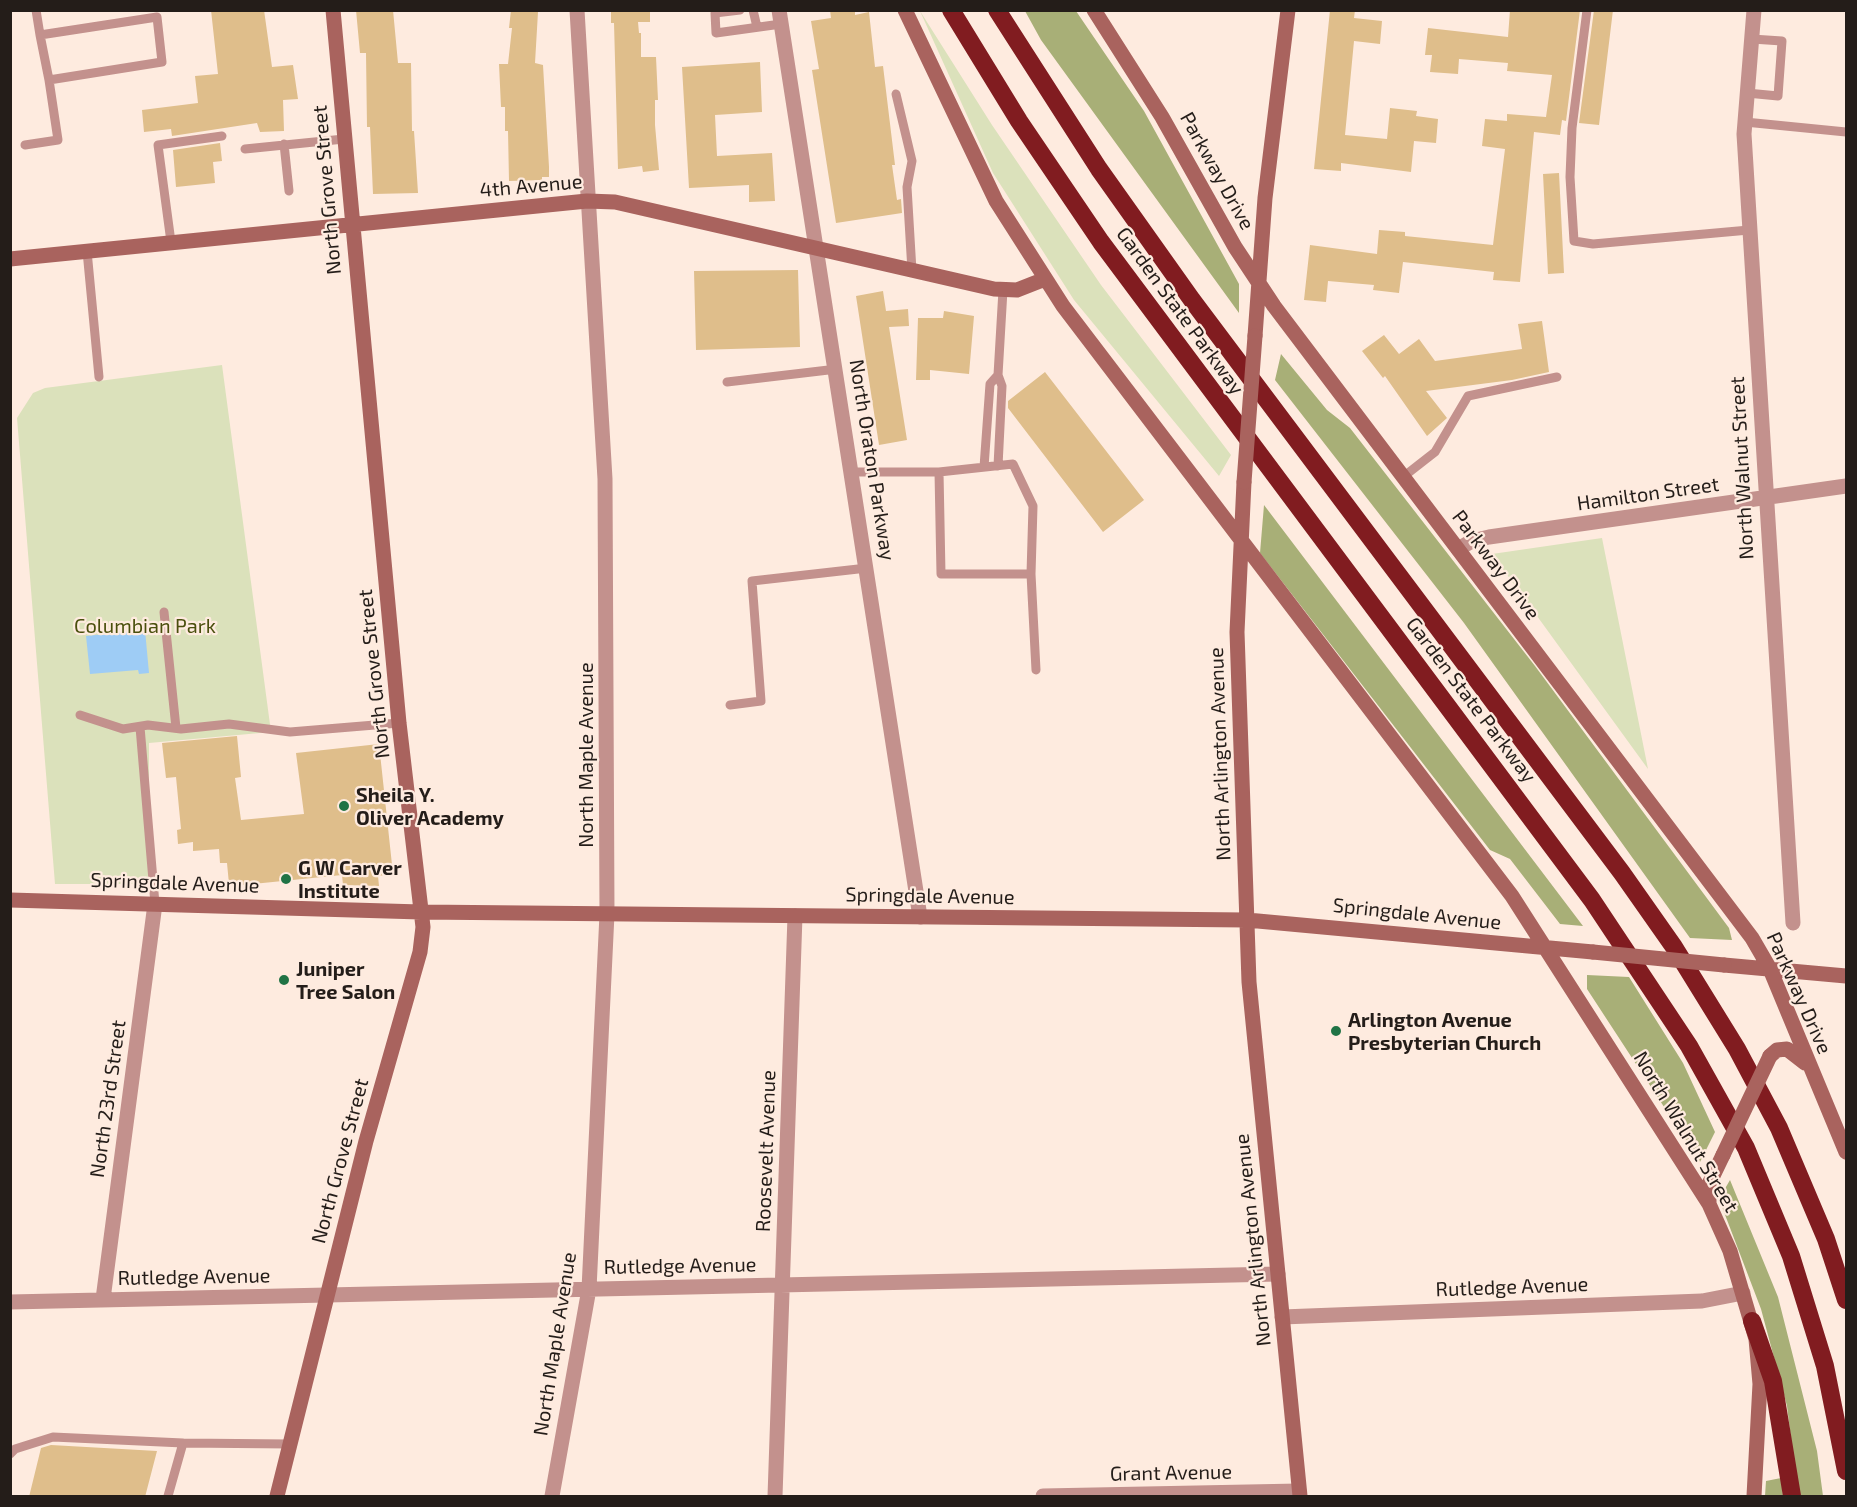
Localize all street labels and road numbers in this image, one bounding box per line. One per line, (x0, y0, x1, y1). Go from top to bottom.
street label: North Grove Street (308, 104, 346, 276)
street label: Parkway Drive (1175, 108, 1259, 234)
street label: 4th Avenue (479, 170, 583, 202)
street label: Garden State Parkway (1111, 223, 1249, 399)
street label: North Oraton Parkway (844, 358, 900, 562)
street label: North Walnut Street (1725, 376, 1759, 560)
street label: Hamilton Street (1575, 472, 1721, 516)
street label: Parkway Drive (1447, 506, 1545, 624)
street label: North Grove Street (353, 588, 395, 760)
street label: Garden State Parkway (1401, 612, 1541, 788)
street label: North Arlington Avenue (1204, 647, 1236, 861)
street label: North Maple Avenue (574, 662, 598, 848)
street label: Springdale Avenue (90, 868, 260, 898)
street label: Springdale Avenue (845, 883, 1015, 909)
street label: Springdale Avenue (1332, 893, 1502, 935)
street label: Parkway Drive (1761, 928, 1837, 1058)
street label: North 23rd Street (85, 1019, 131, 1179)
street label: North Walnut Street (1628, 1047, 1744, 1217)
street label: Roosevelt Avenue (751, 1070, 781, 1232)
street label: North Grove Street (306, 1076, 374, 1246)
street label: North Arlington Avenue (1230, 1133, 1276, 1347)
street label: North Maple Avenue (529, 1251, 581, 1437)
street label: Rutledge Avenue (603, 1253, 757, 1279)
street label: Rutledge Avenue (117, 1264, 271, 1290)
street label: Rutledge Avenue (1435, 1272, 1589, 1302)
street label: Grant Avenue (1110, 1460, 1232, 1486)

